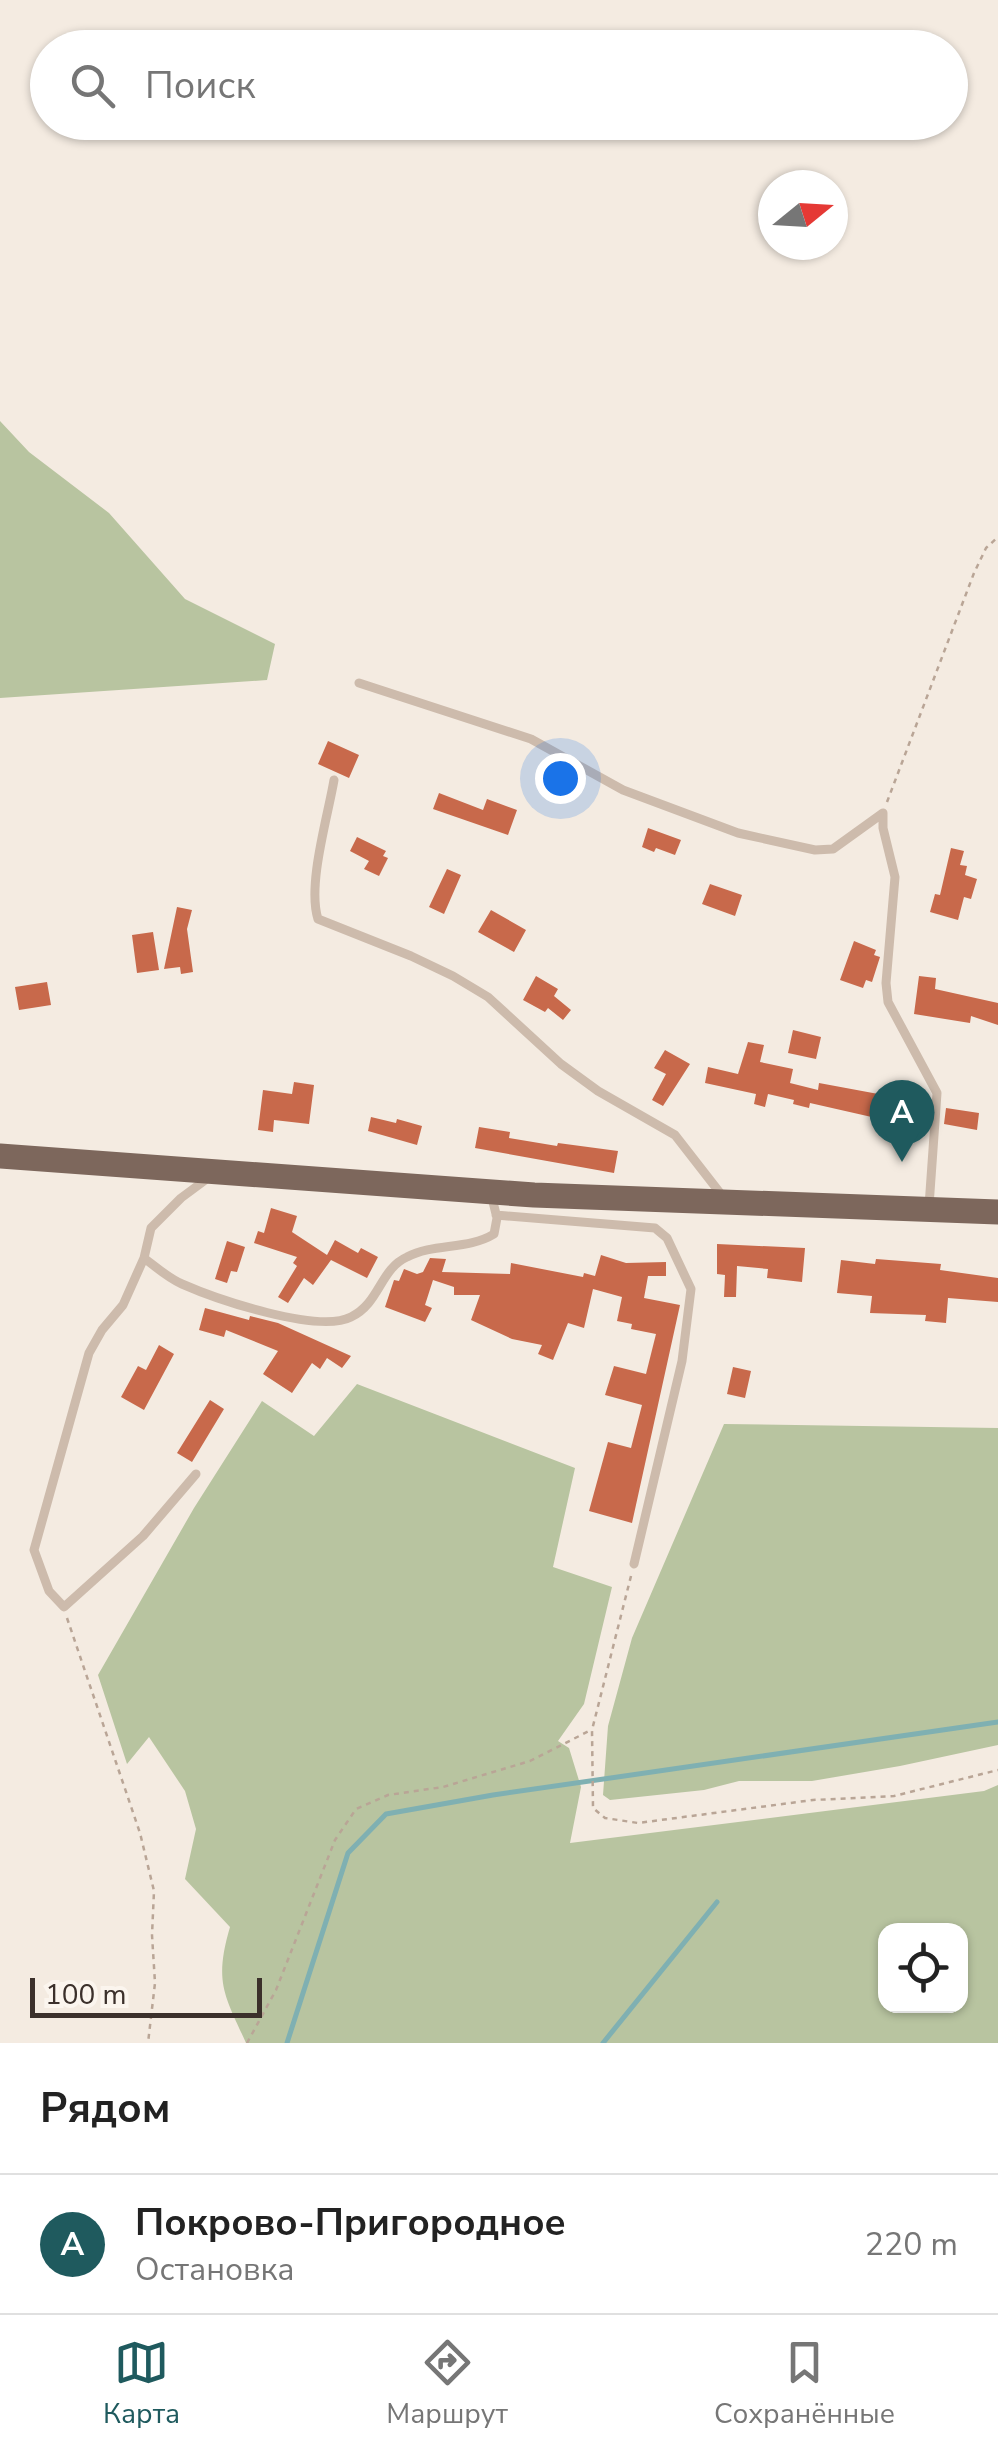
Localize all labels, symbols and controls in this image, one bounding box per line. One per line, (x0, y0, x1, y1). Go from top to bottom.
search box (30, 30, 968, 140)
icon: search (65, 58, 120, 113)
text: Поиск (145, 60, 255, 111)
north arrow (758, 170, 848, 260)
your location (535, 753, 586, 804)
pin: A (870, 1080, 934, 1162)
map controls (878, 1923, 968, 2013)
button: locate (878, 1923, 968, 2013)
scale bar (30, 1973, 262, 2018)
text: 100 m (45, 1976, 127, 2014)
text: Рядом (40, 2080, 170, 2137)
text: Покрово-Пригородное (135, 2197, 566, 2248)
text: A (61, 2223, 84, 2266)
text: 220 m (865, 2223, 958, 2266)
text: Остановка (135, 2248, 295, 2291)
tab: Карта (103, 2335, 180, 2433)
tab: Маршрут (386, 2335, 508, 2433)
tab: Сохранённые (714, 2335, 895, 2433)

